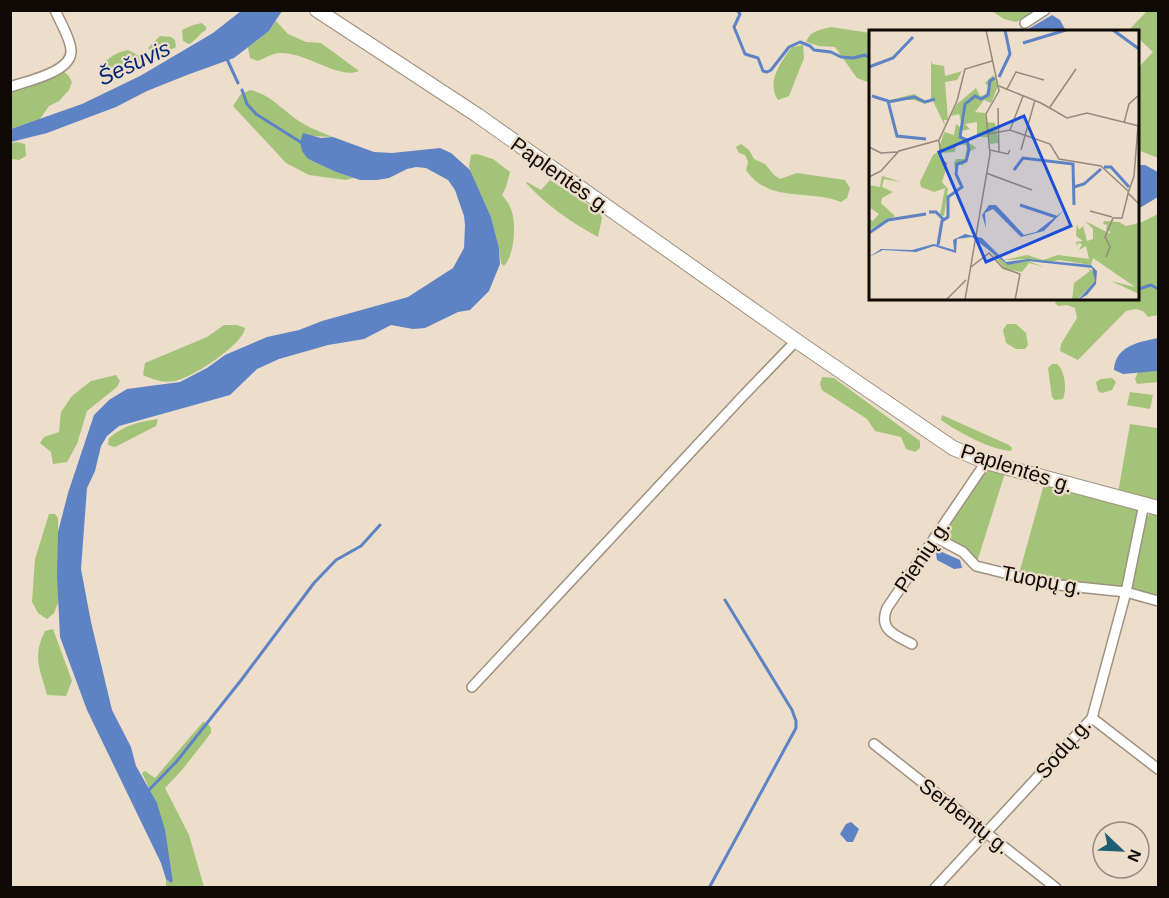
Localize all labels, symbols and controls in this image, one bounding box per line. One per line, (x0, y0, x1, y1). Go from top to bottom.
inset map (869, 30, 1139, 300)
water label: Šešuvis (94, 35, 174, 91)
street label: Paplentės g. (507, 132, 615, 218)
street label: Paplentės g. (958, 439, 1076, 497)
street label: Pienių g. (890, 516, 954, 596)
street label: Tuopų g. (999, 561, 1085, 599)
street label: Sodų g. (1031, 713, 1095, 783)
street label: Serbentų g. (915, 774, 1015, 858)
north arrow (1091, 820, 1151, 880)
text: N (1124, 847, 1144, 864)

